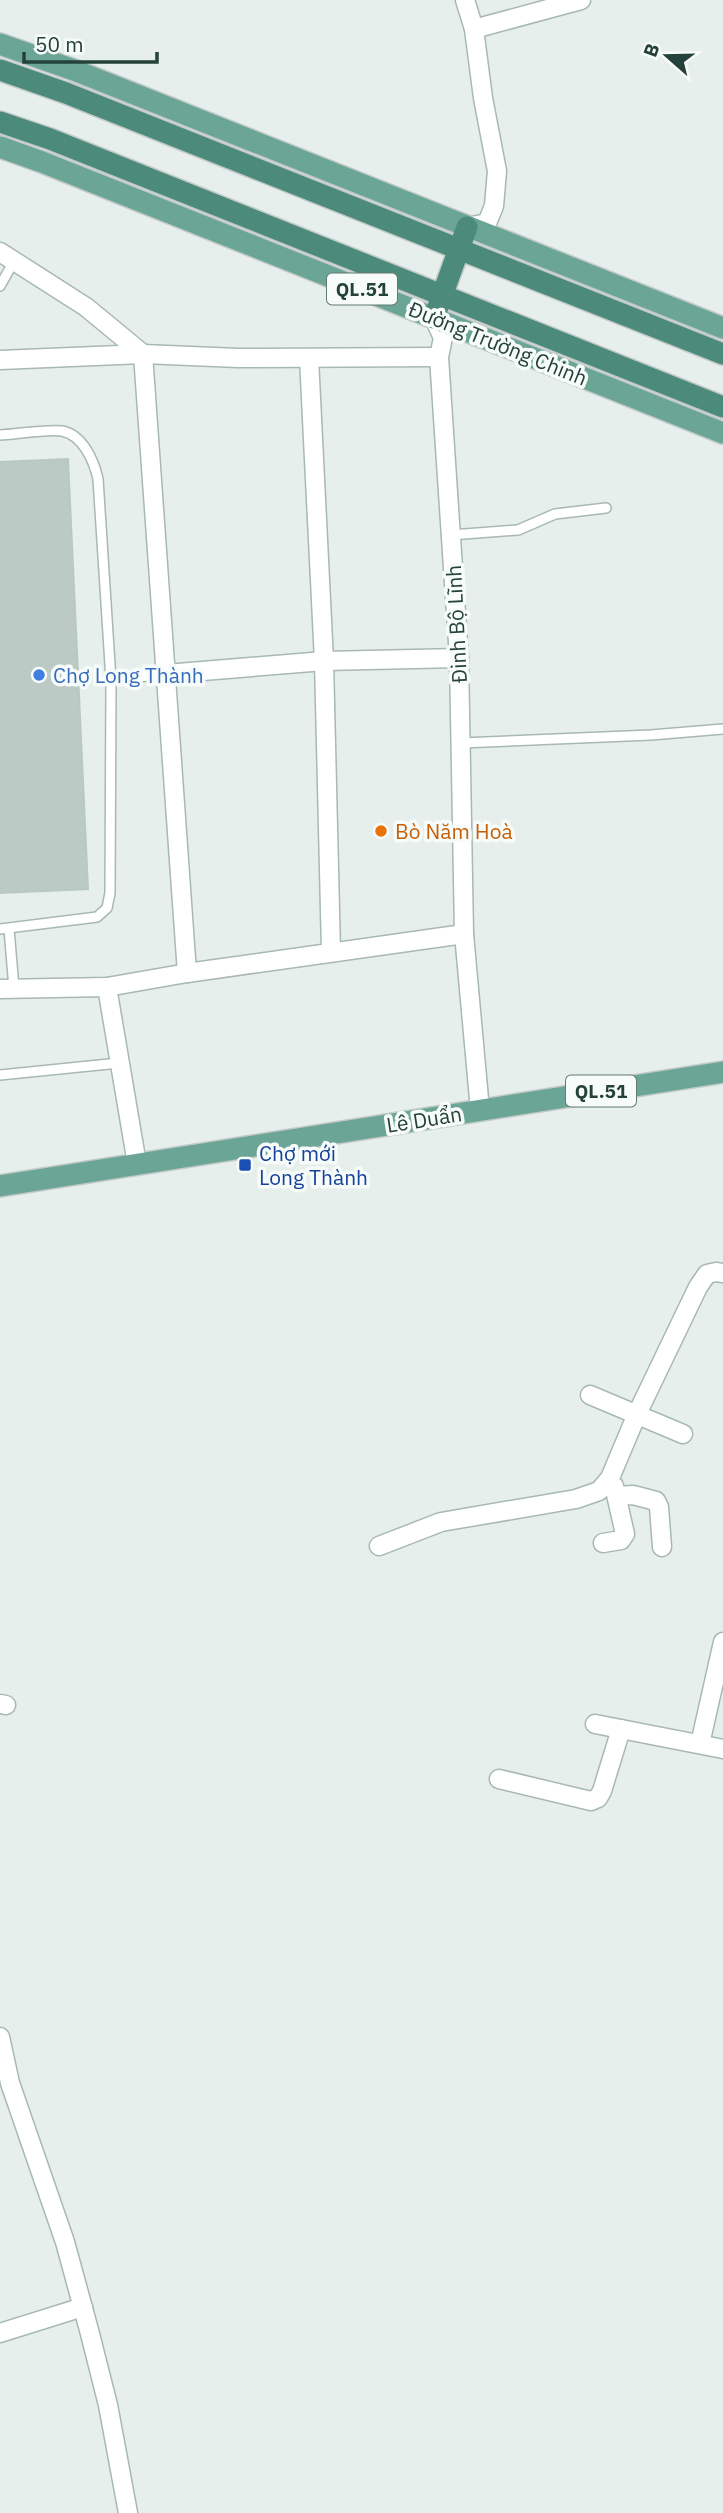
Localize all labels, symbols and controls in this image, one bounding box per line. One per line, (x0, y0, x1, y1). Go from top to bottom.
scale bar (24, 21, 158, 65)
north arrow (632, 21, 702, 91)
text: 50 m (35, 30, 84, 58)
text: B (638, 40, 664, 60)
road number: QL.51 (327, 274, 397, 304)
street label: Đường Trường Chinh (405, 294, 591, 392)
street label: Đinh Bộ Lĩnh (439, 564, 473, 684)
place label: Chợ Long Thành (53, 661, 204, 689)
marker: Chợ Long Thành (31, 667, 47, 683)
place label: Bò Năm Hoà (395, 817, 513, 845)
marker: Bò Năm Hoà (373, 823, 389, 839)
road number: QL.51 (566, 1076, 636, 1106)
street label: Lê Duẩn (384, 1099, 464, 1139)
place label: Chợ mới Long Thành (259, 1139, 368, 1191)
marker: Chợ mới Long Thành (237, 1157, 253, 1173)

